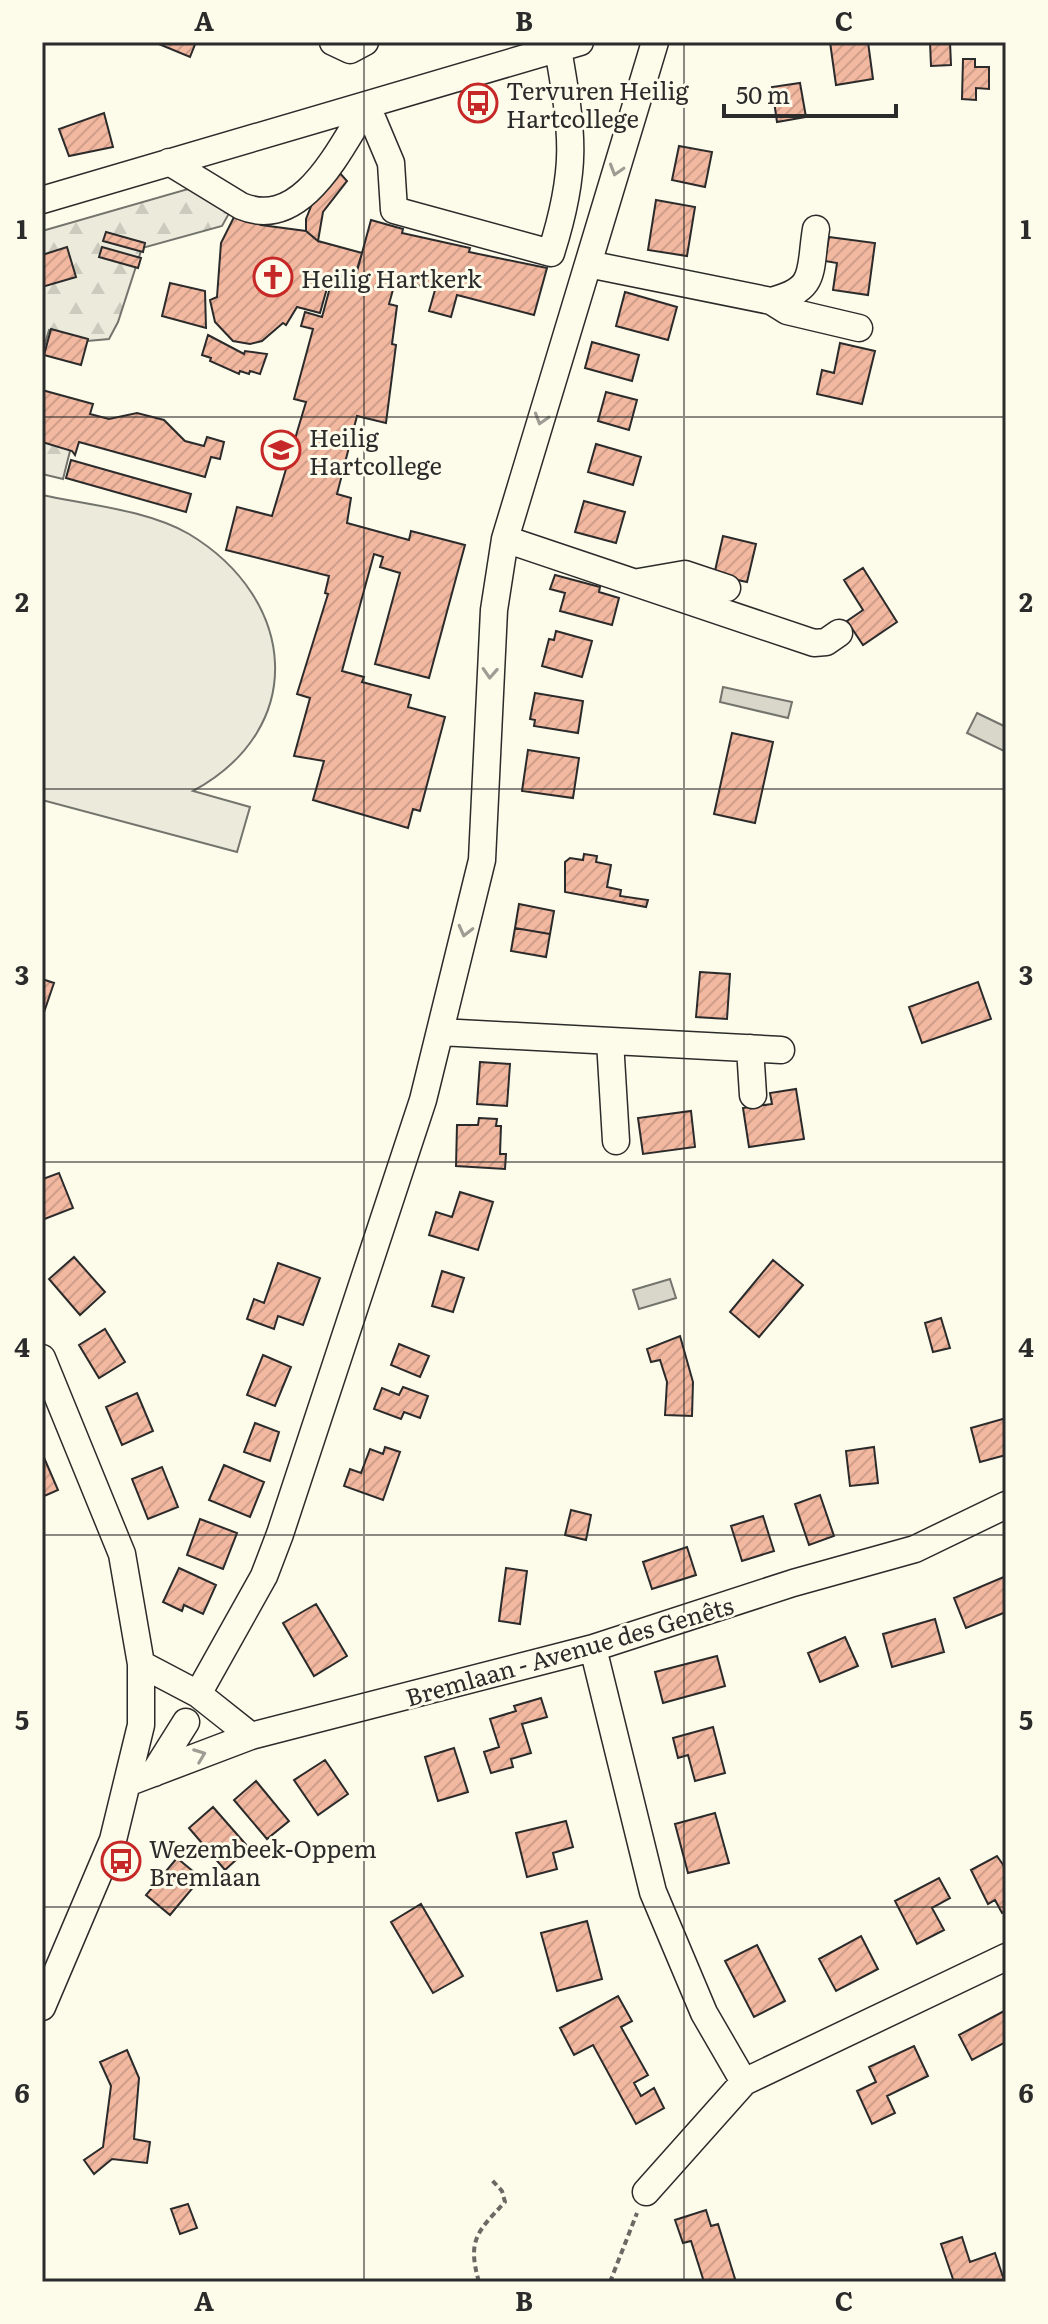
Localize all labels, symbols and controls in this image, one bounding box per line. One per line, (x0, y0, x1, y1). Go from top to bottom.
text: A (194, 0, 214, 39)
text: B (515, 0, 533, 39)
text: C (835, 0, 853, 39)
scale bar (724, 68, 896, 118)
place label: Tervuren Heilig Hartcollege (506, 72, 689, 135)
text: 50 m (736, 76, 790, 111)
bus stop icon: Tervuren Heilig Hartcollege (457, 82, 499, 124)
one-way arrow (609, 163, 625, 177)
text: 1 (17, 208, 28, 247)
text: 1 (1021, 208, 1032, 247)
church icon: Heilig Hartkerk (252, 256, 294, 298)
place label: Heilig Hartkerk (301, 260, 482, 295)
one-way arrow (534, 412, 550, 426)
place label: Heilig Hartcollege (309, 419, 442, 482)
school or university icon: Heilig Hartcollege (260, 429, 302, 471)
text: 2 (15, 581, 29, 620)
text: 2 (1019, 581, 1033, 620)
one-way arrow (482, 667, 499, 680)
one-way arrow (457, 923, 474, 937)
text: 3 (15, 954, 29, 993)
text: 3 (1019, 954, 1033, 993)
text: 4 (14, 1326, 30, 1365)
text: 4 (1018, 1326, 1034, 1365)
street label: Bremlaan - Avenue des Genêts (401, 1586, 737, 1714)
text: 5 (15, 1699, 29, 1738)
text: 5 (1019, 1699, 1033, 1738)
one-way arrow (192, 1749, 206, 1765)
place label: Wezembeek-Oppem Bremlaan (149, 1830, 377, 1893)
bus stop icon: Wezembeek-Oppem Bremlaan (100, 1840, 142, 1882)
text: 6 (14, 2072, 30, 2111)
text: 6 (1018, 2072, 1034, 2111)
text: A (194, 2280, 214, 2319)
text: B (515, 2280, 533, 2319)
text: C (835, 2280, 853, 2319)

